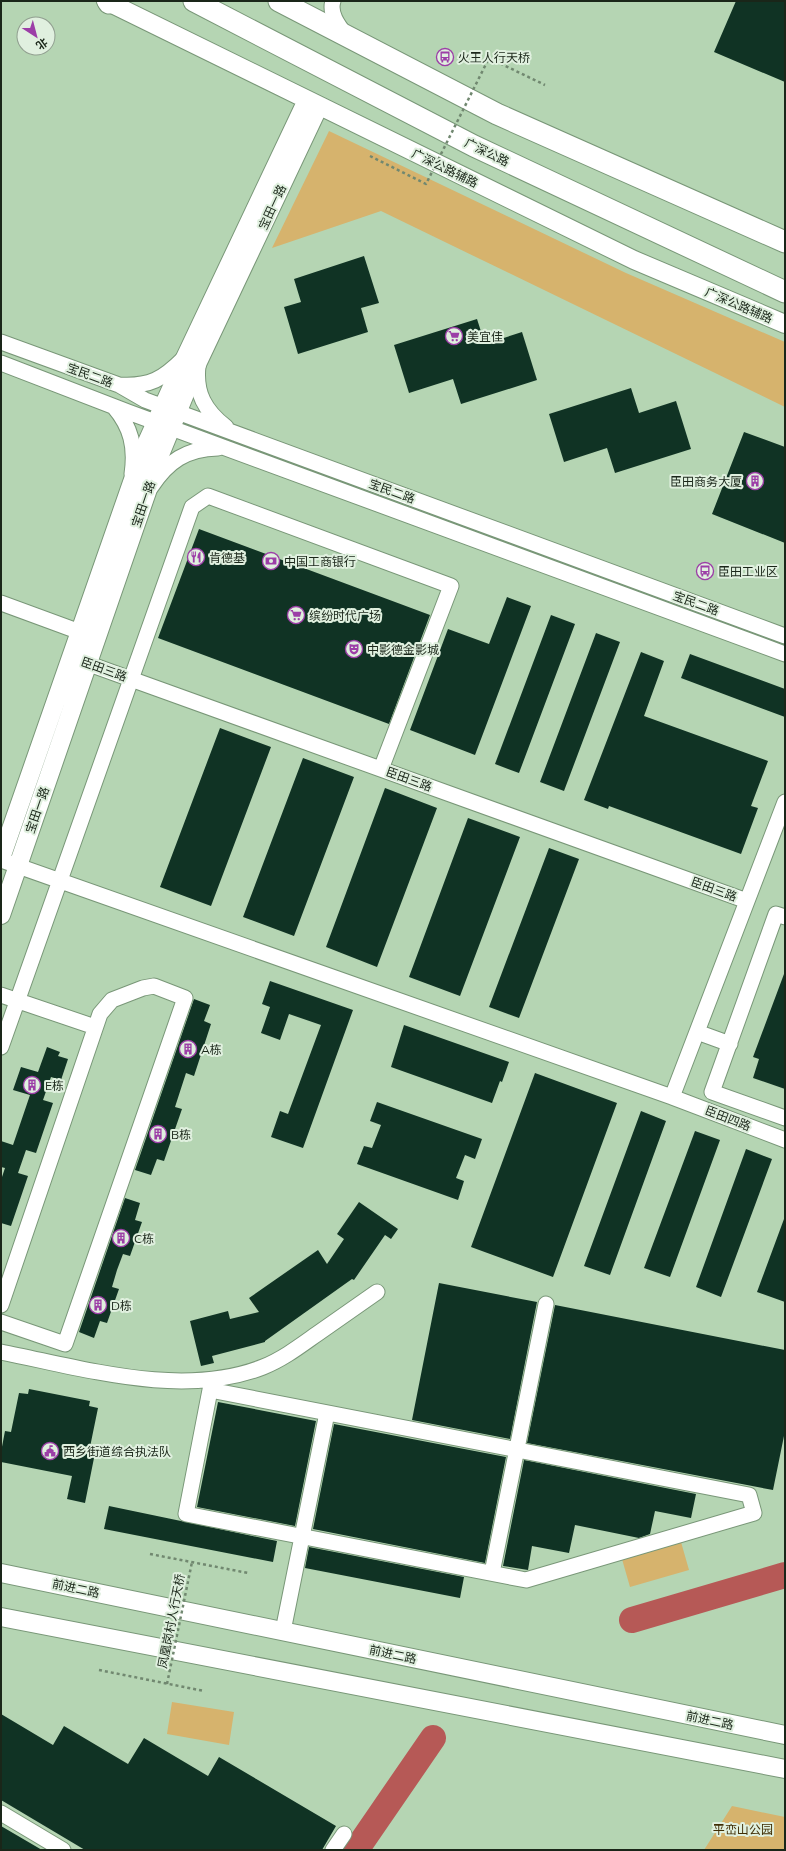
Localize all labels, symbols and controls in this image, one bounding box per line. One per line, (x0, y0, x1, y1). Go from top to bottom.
north arrow (16, 16, 56, 56)
text: 北 (33, 35, 50, 53)
bus stop icon: 火王人行天桥 (435, 47, 455, 67)
place label: 火王人行天桥 (458, 50, 530, 65)
street label: 广深公路 (462, 135, 512, 169)
street label: 广深公路辅路 (409, 145, 481, 191)
street label: 宝田一路 (255, 182, 289, 232)
street label: 广深公路辅路 (703, 284, 775, 326)
supermarket icon: 美宜佳 (444, 326, 464, 346)
place label: 美宜佳 (467, 329, 503, 344)
street label: 宝民二路 (65, 360, 115, 390)
building icon: 臣田商务大厦 (745, 471, 765, 491)
place label: 臣田商务大厦 (670, 474, 742, 489)
street label: 宝民二路 (367, 476, 417, 506)
street label: 宝田一路 (128, 479, 158, 529)
restaurant icon: 肯德基 (186, 547, 206, 567)
place label: 肯德基 (209, 550, 245, 565)
bank icon: 中国工商银行 (261, 551, 281, 571)
place label: 中国工商银行 (284, 554, 356, 569)
bus stop icon: 臣田工业区 (695, 561, 715, 581)
place label: 臣田工业区 (718, 564, 778, 579)
street label: 宝民二路 (671, 588, 721, 618)
supermarket icon: 缤纷时代广场 (286, 605, 306, 625)
place label: 缤纷时代广场 (309, 608, 381, 623)
theatre icon: 中影德金影城 (344, 639, 364, 659)
place label: 中影德金影城 (367, 642, 439, 657)
street label: 臣田三路 (79, 654, 129, 684)
street label: 臣田三路 (384, 764, 434, 794)
street label: 宝田一路 (22, 785, 52, 835)
street label: 臣田三路 (689, 874, 739, 904)
building icon: A栋 (178, 1039, 198, 1059)
place label: A栋 (201, 1042, 222, 1057)
building icon: E栋 (22, 1075, 42, 1095)
place label: E栋 (45, 1078, 64, 1093)
street label: 臣田四路 (703, 1102, 753, 1134)
building icon: B栋 (148, 1124, 168, 1144)
place label: B栋 (171, 1127, 191, 1142)
building icon: C栋 (111, 1228, 131, 1248)
place label: C栋 (134, 1231, 154, 1246)
building icon: D栋 (88, 1295, 108, 1315)
place label: D栋 (111, 1298, 132, 1313)
public building icon: 西乡街道综合执法队 (40, 1441, 60, 1461)
place label: 西乡街道综合执法队 (63, 1444, 171, 1459)
street label: 凤凰岗村人行天桥 (154, 1572, 188, 1670)
street label: 前进二路 (51, 1576, 101, 1600)
street label: 前进二路 (368, 1642, 418, 1666)
street label: 前进二路 (685, 1708, 735, 1732)
park label: 平峦山公园 (713, 1822, 773, 1837)

